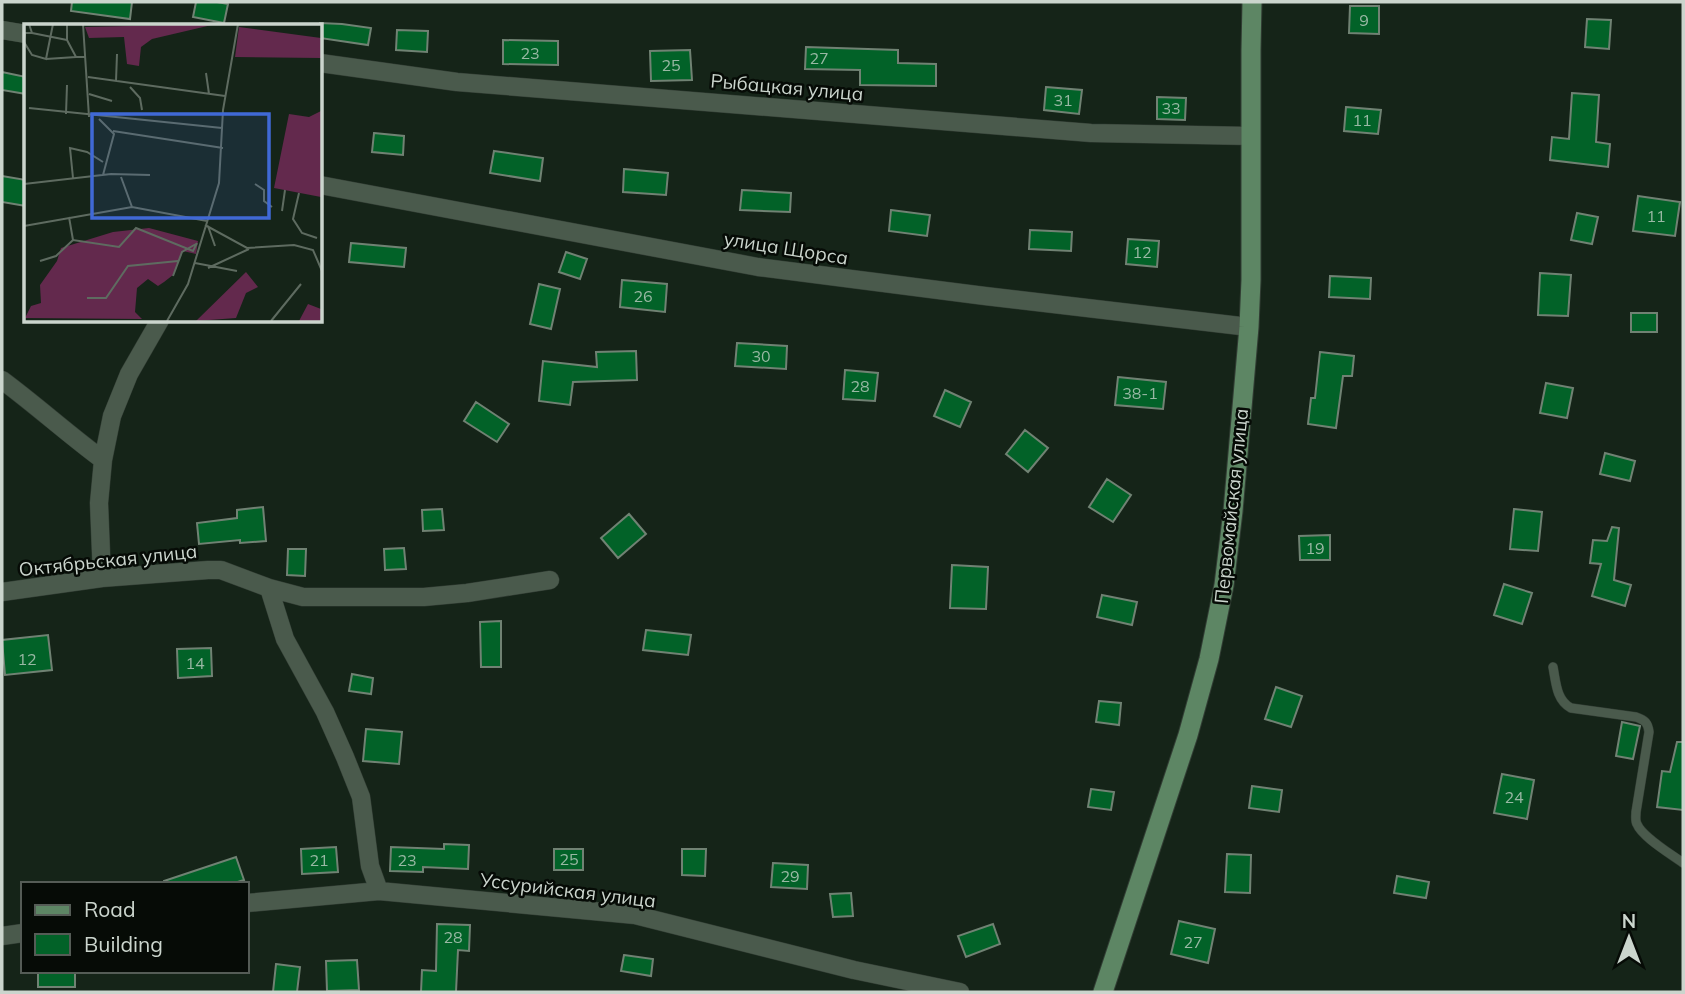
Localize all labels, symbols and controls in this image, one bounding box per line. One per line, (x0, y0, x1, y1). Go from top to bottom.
house number: 9 (1359, 10, 1369, 30)
inset map (24, 24, 322, 322)
house number: 23 (520, 43, 540, 63)
house number: 27 (809, 48, 829, 68)
house number: 25 (661, 55, 681, 75)
street label: Рыбацкая улица (710, 68, 864, 106)
house number: 31 (1053, 90, 1073, 110)
house number: 33 (1161, 98, 1181, 118)
house number: 11 (1352, 110, 1372, 130)
house number: 11 (1646, 206, 1666, 226)
street label: улица Щорса (722, 226, 850, 270)
house number: 12 (1132, 242, 1152, 262)
house number: 26 (633, 286, 653, 306)
house number: 30 (751, 346, 771, 366)
house number: 28 (850, 376, 870, 396)
house number: 38-1 (1122, 383, 1158, 403)
street label: Первомайская улица (1209, 407, 1253, 605)
house number: 19 (1305, 538, 1325, 558)
street label: Октябрьская улица (18, 539, 198, 581)
house number: 12 (17, 649, 37, 669)
house number: 14 (185, 653, 205, 673)
house number: 24 (1504, 787, 1524, 807)
house number: 25 (559, 849, 579, 869)
house number: 21 (309, 850, 329, 870)
house number: 23 (397, 850, 417, 870)
house number: 29 (780, 866, 800, 886)
street label: Уссурийская улица (478, 867, 657, 913)
legend (21, 882, 248, 973)
text: Road (84, 896, 135, 922)
north arrow (1594, 903, 1664, 973)
text: N (1622, 909, 1636, 933)
house number: 28 (443, 927, 463, 947)
text: Building (84, 931, 163, 957)
house number: 27 (1183, 932, 1203, 952)

